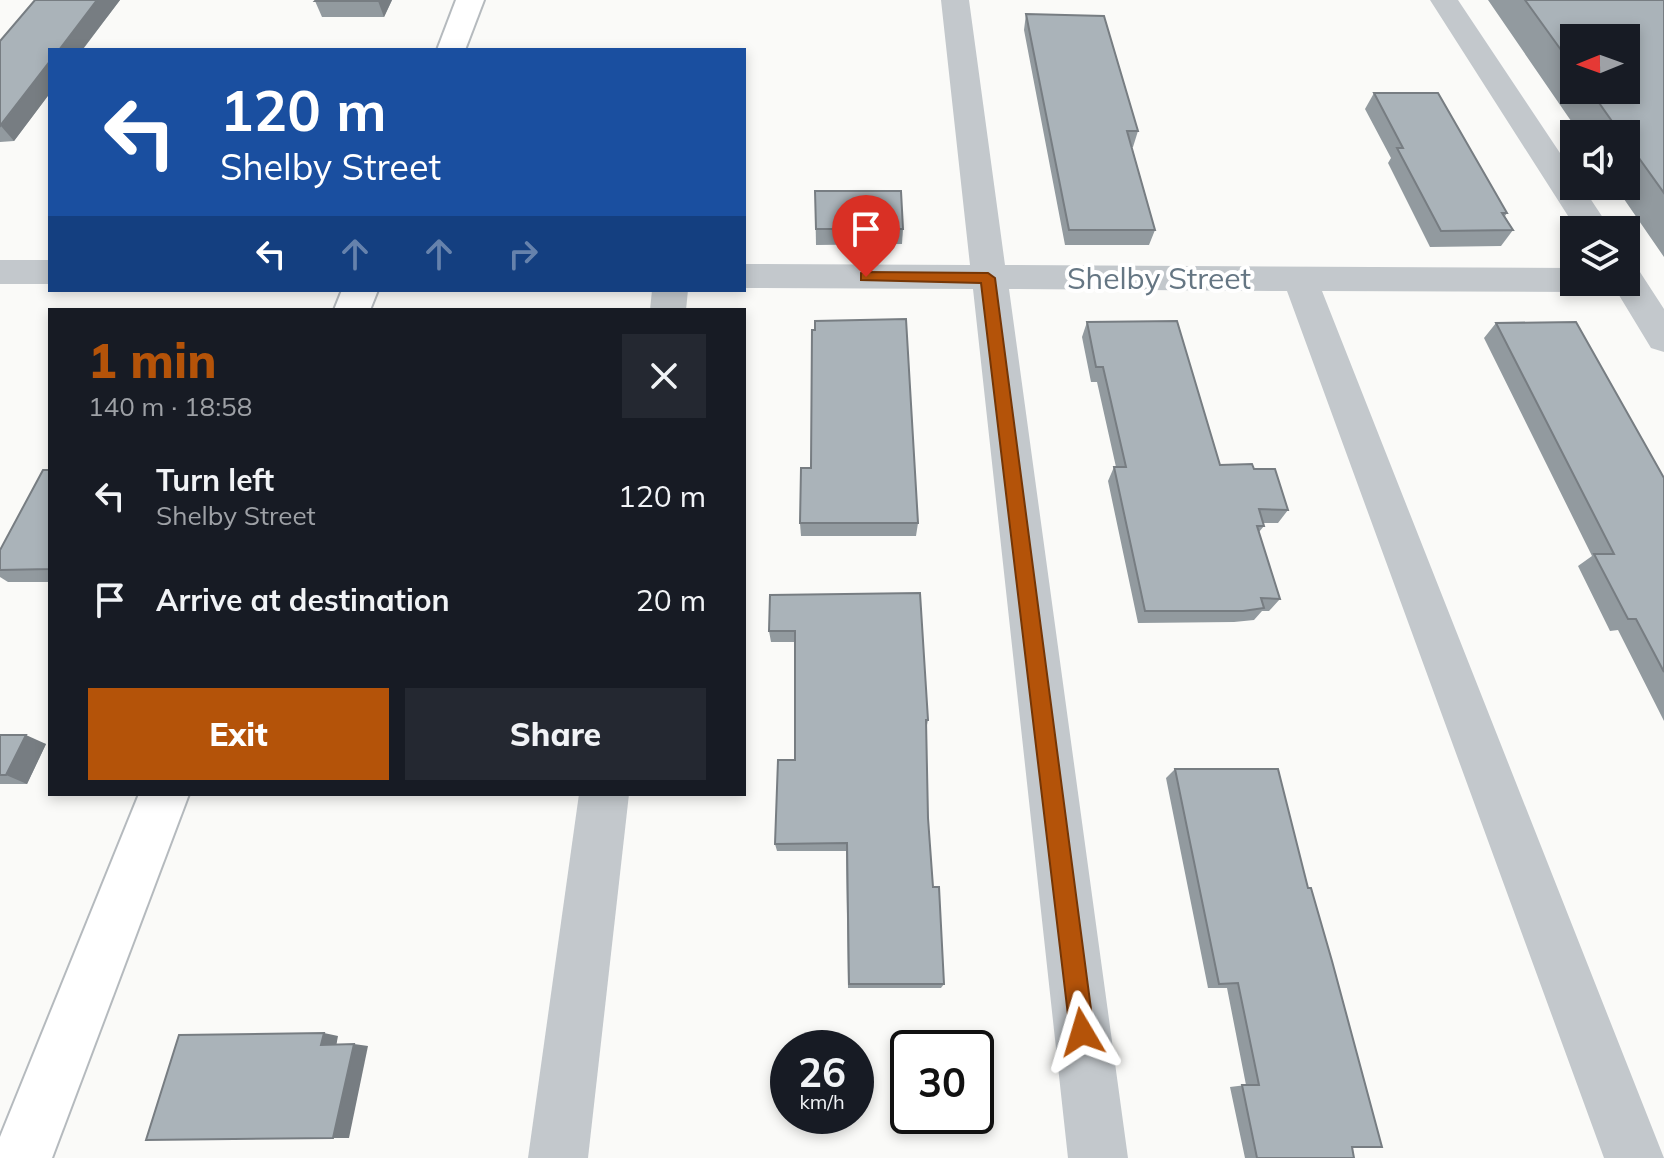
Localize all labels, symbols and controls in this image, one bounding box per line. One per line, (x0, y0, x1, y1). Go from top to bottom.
north arrow (1560, 24, 1640, 104)
map controls (1560, 24, 1640, 296)
text: 120 m (220, 75, 387, 145)
icon: left (88, 80, 192, 184)
button: sound (1560, 120, 1640, 200)
text: Shelby Street (220, 144, 441, 189)
pin (832, 195, 900, 277)
icon: arrive (844, 207, 888, 251)
button: layers (1560, 216, 1640, 296)
icon: left (249, 232, 293, 276)
icon: ahead (333, 232, 377, 276)
icon: ahead (417, 232, 461, 276)
icon: right (501, 232, 545, 276)
street label: Shelby Street (1067, 259, 1251, 297)
text: 1 min (88, 330, 217, 390)
button: close (622, 334, 706, 418)
text: 140 m · 18:58 (88, 390, 252, 423)
text: Turn left (156, 461, 274, 499)
icon: left (88, 474, 132, 518)
text: 120 m (618, 477, 706, 515)
text: Shelby Street (156, 499, 316, 532)
icon: arrive (88, 578, 132, 622)
text: Arrive at destination (156, 581, 450, 619)
text: 20 m (636, 581, 706, 619)
button: Exit (88, 688, 389, 780)
button: Share (405, 688, 706, 780)
position arrow (1040, 990, 1124, 1074)
speed limit sign: 30 (890, 1030, 994, 1134)
text: 26 (798, 1047, 846, 1097)
text: km/h (799, 1089, 845, 1114)

